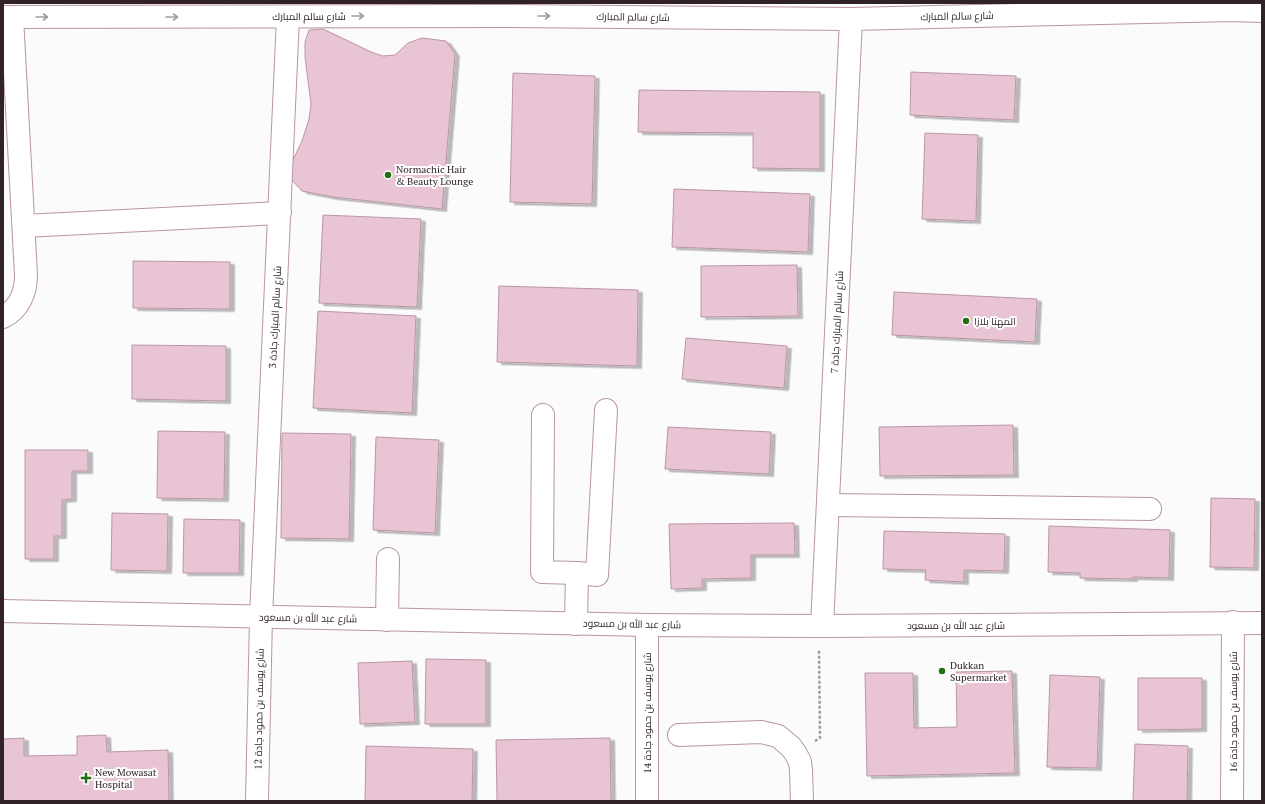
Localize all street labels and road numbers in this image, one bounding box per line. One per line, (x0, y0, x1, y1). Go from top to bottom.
street label: شارع سالم المبارك (920, 9, 994, 24)
street label: شارع سالم المبارك (272, 10, 346, 24)
street label: شارع سالم المبارك (596, 10, 670, 25)
street label: شارع سالم المبارك جادة 3 (266, 265, 285, 369)
street label: شارع سالم المبارك جادة 7 (828, 270, 847, 374)
street label: شارع عبد الله بن مسعود (259, 610, 357, 625)
street label: شارع عبد الله بن مسعود (583, 616, 681, 631)
street label: شارع عبد الله بن مسعود (907, 618, 1005, 632)
street label: شارع يوسف بن حمود جادة 12 (251, 648, 267, 770)
street label: شارع يوسف بن حمود جادة 16 (1227, 651, 1240, 773)
street label: شارع يوسف بن حمود جادة 14 (641, 652, 654, 774)

